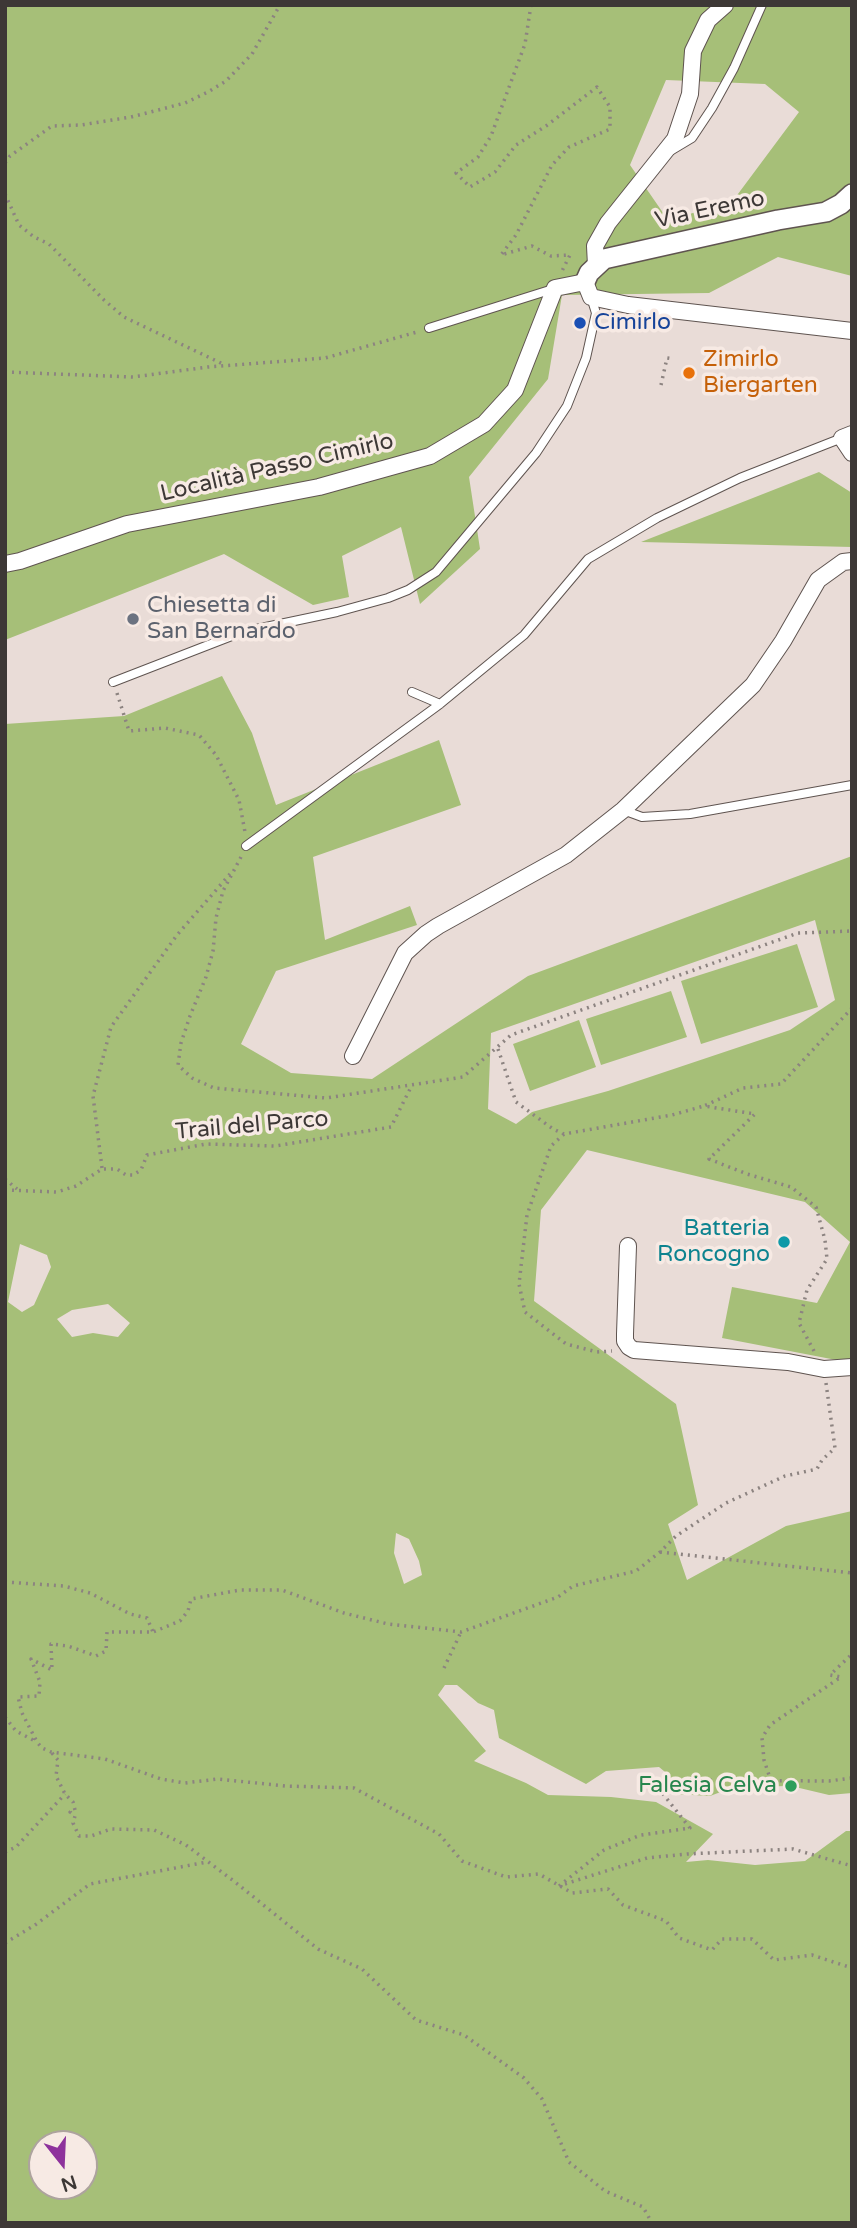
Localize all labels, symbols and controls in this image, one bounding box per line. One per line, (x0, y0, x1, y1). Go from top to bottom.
street label: Via Eremo (653, 185, 767, 235)
place label: Cimirlo (594, 309, 671, 337)
marker: Cimirlo (572, 315, 588, 331)
place label: Zimirlo Biergarten (703, 346, 818, 400)
marker: Zimirlo Biergarten (681, 365, 697, 381)
street label: Località Passo Cimirlo (158, 428, 396, 508)
place label: Chiesetta di San Bernardo (147, 592, 296, 646)
marker: Chiesetta di San Bernardo (125, 611, 141, 627)
street label: Trail del Parco (174, 1106, 330, 1146)
place label: Batteria Roncogno (657, 1215, 770, 1269)
marker: Batteria Roncogno (776, 1234, 792, 1250)
place label: Falesia Celva (638, 1772, 777, 1800)
marker: Falesia Celva (783, 1778, 799, 1794)
north arrow (28, 2130, 98, 2200)
text: N (58, 2170, 80, 2196)

